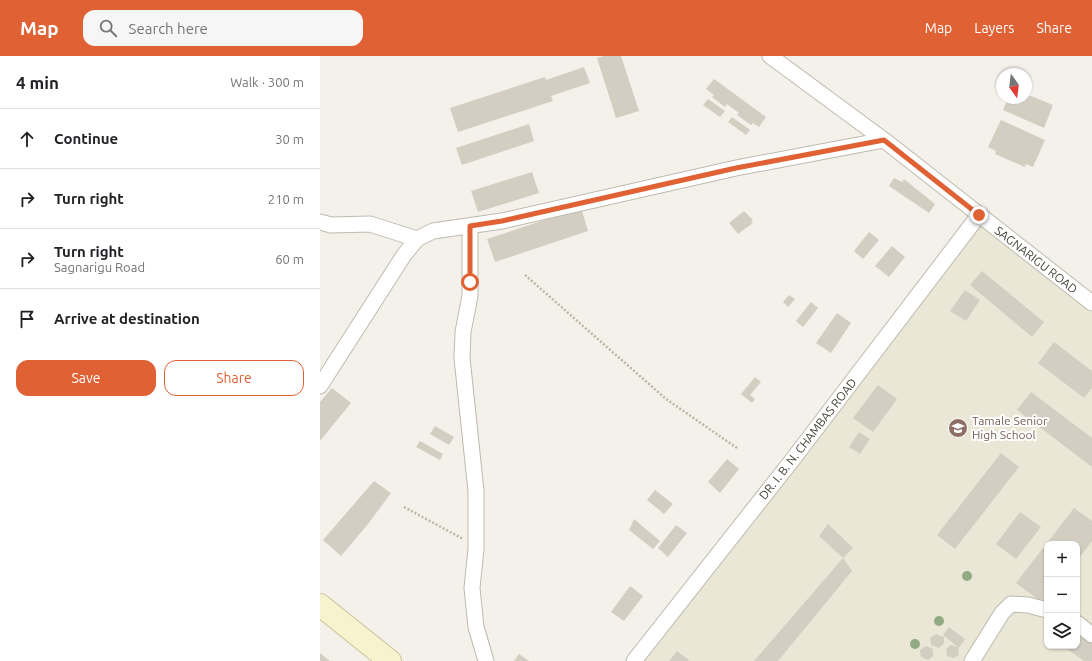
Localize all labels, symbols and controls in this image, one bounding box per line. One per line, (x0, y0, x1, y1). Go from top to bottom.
search box (83, 10, 363, 46)
text: Map (20, 17, 59, 39)
icon: search (97, 17, 119, 39)
text: Search here (129, 20, 208, 37)
text: Map (925, 20, 952, 36)
text: Layers (974, 20, 1014, 36)
text: Share (1036, 20, 1072, 36)
north arrow (996, 68, 1032, 104)
text: 4 min (16, 73, 59, 92)
text: Walk · 300 m (230, 75, 304, 89)
icon: ahead (16, 128, 38, 150)
text: Continue (54, 130, 118, 147)
text: 30 m (275, 132, 304, 146)
icon: right (16, 188, 38, 210)
text: Turn right (54, 190, 124, 207)
text: 210 m (268, 192, 304, 206)
route end (970, 206, 988, 224)
street label: SAGNARIGU ROAD (993, 223, 1080, 296)
text: Turn right (54, 243, 124, 260)
icon: right (16, 248, 38, 270)
text: 60 m (275, 252, 304, 266)
text: Sagnarigu Road (54, 260, 145, 274)
route start (461, 273, 479, 291)
icon: arrive (16, 308, 38, 330)
text: Arrive at destination (54, 310, 200, 327)
button: Save (16, 360, 156, 396)
button: Share (164, 360, 304, 396)
street label: DR. I. B. N. CHAMBAS ROAD (756, 376, 859, 502)
place label: Tamale Senior High School (972, 414, 1048, 441)
school or university icon: Tamale Senior High School (947, 417, 969, 439)
map controls (1044, 541, 1080, 649)
button: + (1044, 541, 1080, 577)
button: − (1044, 577, 1080, 613)
button: layers (1044, 613, 1080, 649)

